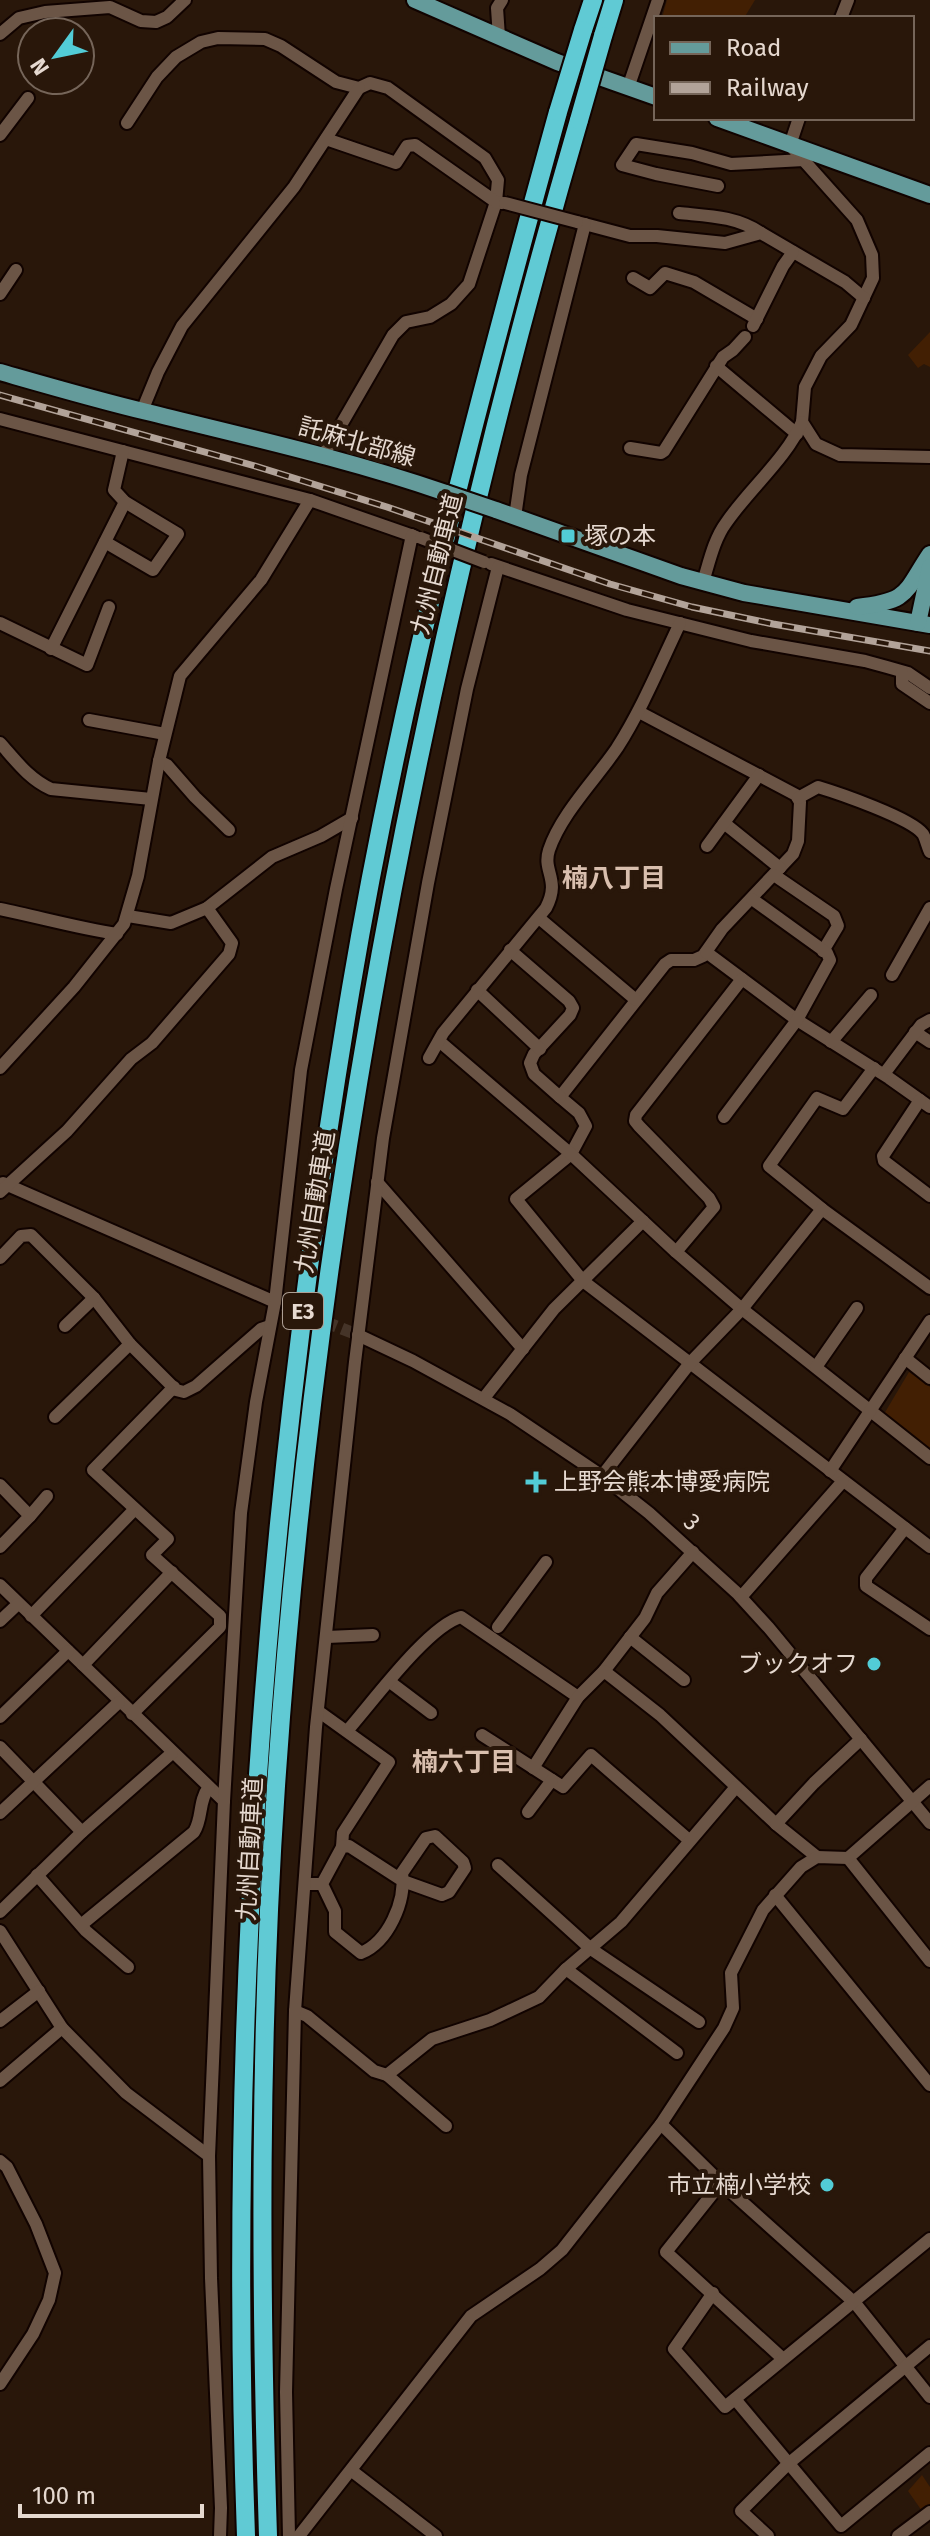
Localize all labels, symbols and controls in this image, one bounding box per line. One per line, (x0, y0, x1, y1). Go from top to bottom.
north arrow (16, 16, 96, 96)
legend (654, 16, 914, 120)
text: Road (726, 34, 781, 62)
text: N (24, 53, 55, 80)
text: Railway (726, 74, 809, 102)
street label: 託麻北部線 (295, 412, 419, 472)
street label: 九州自動車道 (406, 491, 468, 637)
place label: 塚の本 (584, 522, 656, 550)
marker: 塚の本 (559, 527, 577, 545)
district label: 楠八丁目 (562, 863, 666, 894)
street label: 九州自動車道 (290, 1129, 340, 1275)
road number: E3 (283, 1293, 323, 1329)
place label: 上野会熊本博愛病院 (554, 1468, 770, 1496)
marker: 上野会熊本博愛病院 (525, 1471, 547, 1493)
street label: 3 (678, 1508, 706, 1536)
place label: ブックオフ (738, 1650, 858, 1678)
marker: ブックオフ (865, 1655, 883, 1673)
district label: 楠六丁目 (412, 1747, 516, 1778)
street label: 九州自動車道 (232, 1776, 268, 1922)
place label: 市立楠小学校 (667, 2171, 811, 2199)
marker: 市立楠小学校 (818, 2176, 836, 2194)
scale bar (20, 2468, 202, 2518)
text: 100 m (32, 2482, 96, 2510)

